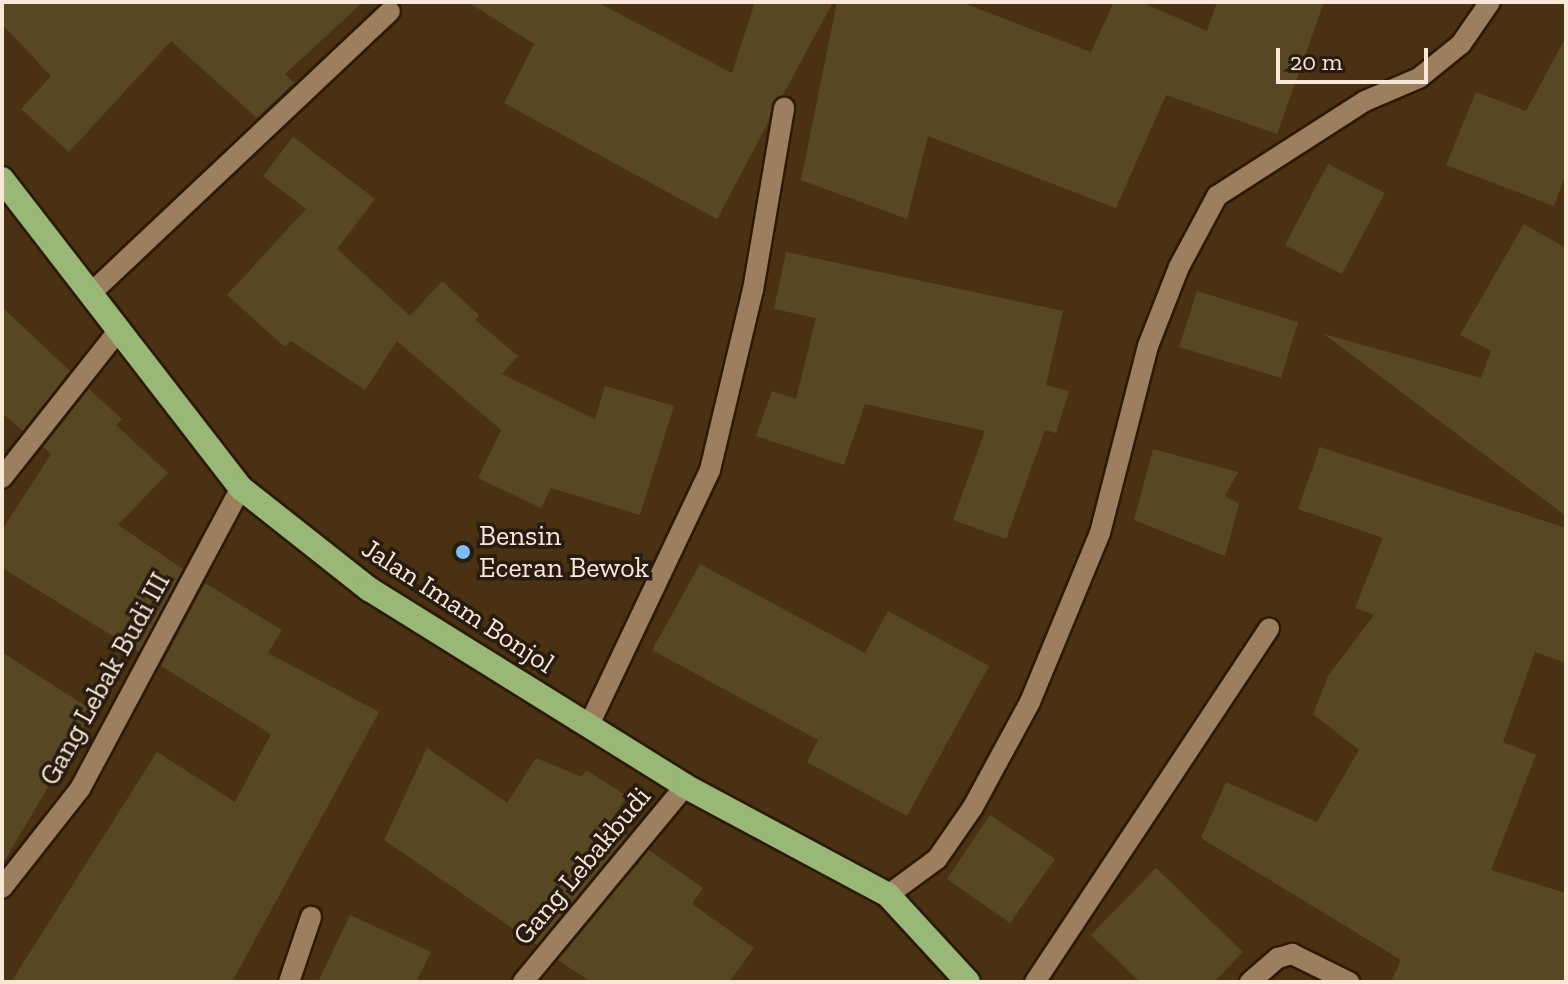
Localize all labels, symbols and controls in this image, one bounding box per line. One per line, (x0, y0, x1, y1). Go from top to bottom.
scale bar (1280, 32, 1432, 82)
text: 20 m (1290, 47, 1342, 76)
place label: Bensin Eceran Bewok (479, 519, 649, 585)
street label: Jalan Imam Bonjol (356, 531, 560, 681)
marker: Bensin Eceran Bewok (454, 543, 472, 561)
street label: Gang Lebak Budi III (33, 567, 177, 791)
street label: Gang Lebakbudi (506, 780, 658, 952)

